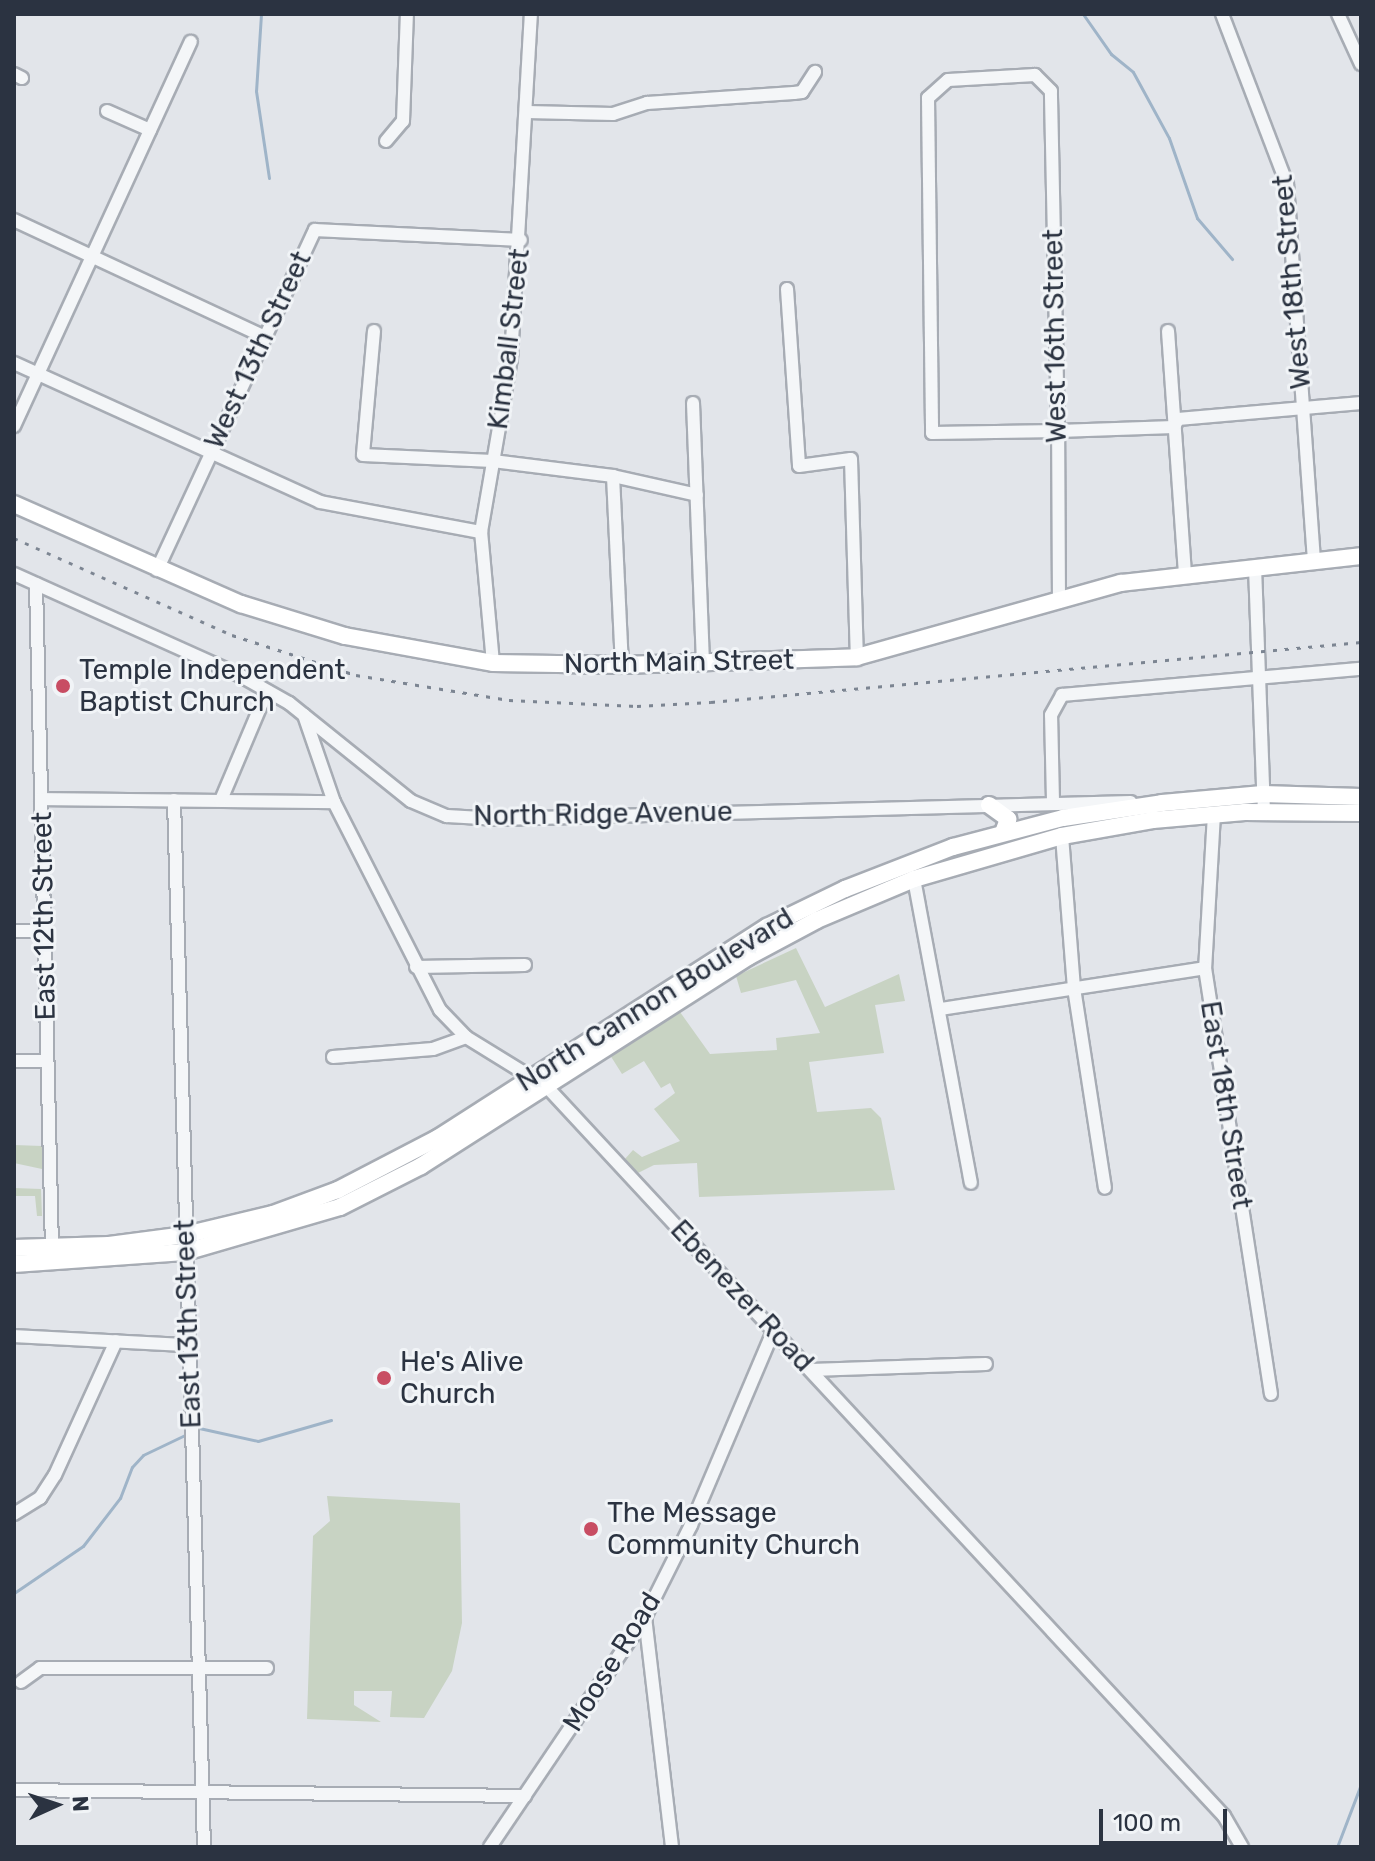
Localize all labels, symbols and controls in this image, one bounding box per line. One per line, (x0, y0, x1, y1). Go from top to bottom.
street label: West 18th Street (1266, 173, 1318, 391)
street label: West 16th Street (1036, 229, 1074, 443)
street label: West 13th Street (198, 246, 318, 454)
street label: Kimball Street (481, 247, 537, 431)
street label: North Main Street (564, 643, 794, 681)
place label: Temple Independent Baptist Church (79, 653, 345, 719)
marker: Temple Independent Baptist Church (54, 677, 72, 695)
street label: North Ridge Avenue (473, 795, 733, 833)
street label: East 12th Street (25, 811, 63, 1021)
street label: North Cannon Boulevard (510, 901, 800, 1099)
street label: East 18th Street (1193, 999, 1259, 1211)
street label: Ebenezer Road (663, 1213, 821, 1379)
street label: East 13th Street (168, 1219, 208, 1429)
place label: He's Alive Church (400, 1345, 525, 1411)
marker: He's Alive Church (375, 1369, 393, 1387)
place label: The Message Community Church (607, 1496, 861, 1562)
marker: The Message Community Church (582, 1520, 600, 1538)
street label: Moose Road (556, 1586, 668, 1738)
north arrow (16, 1765, 96, 1845)
scale bar (1103, 1793, 1231, 1843)
text: N (67, 1795, 94, 1812)
text: 100 m (1113, 1809, 1181, 1837)

